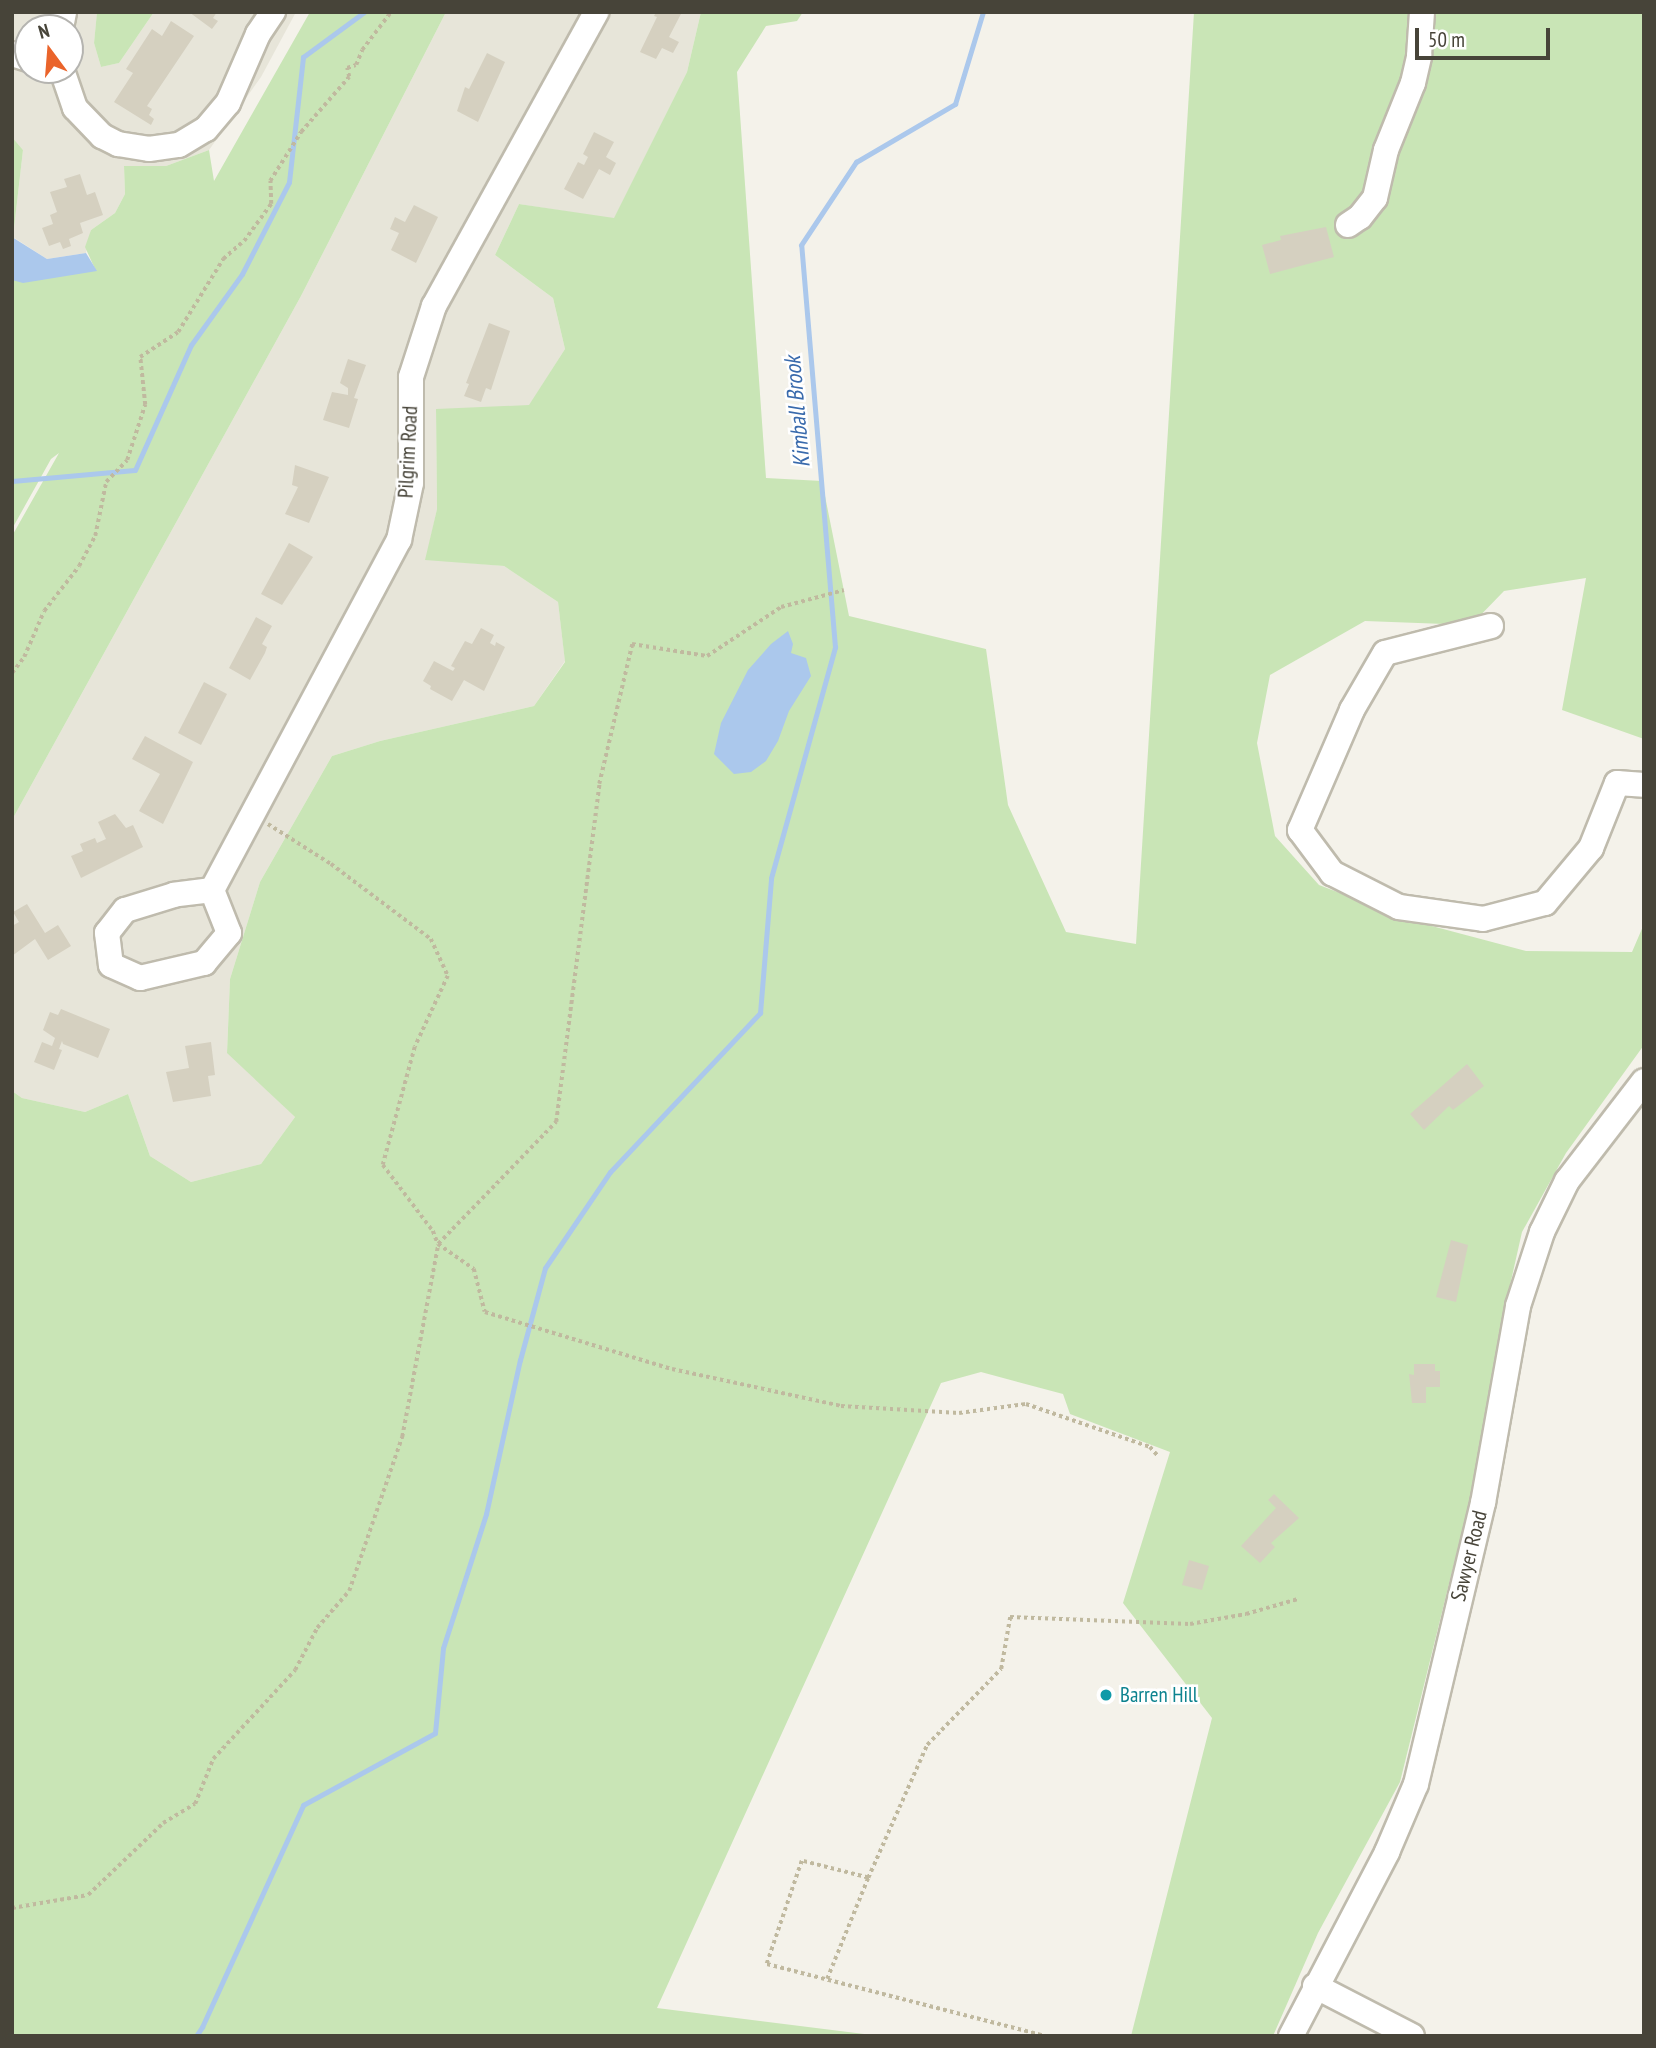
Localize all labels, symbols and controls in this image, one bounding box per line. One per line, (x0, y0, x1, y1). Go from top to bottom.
north arrow (14, 14, 84, 84)
scale bar (1418, 14, 1553, 58)
text: N (36, 18, 52, 44)
text: 50 m (1428, 26, 1465, 53)
water label: Kimball Brook (778, 355, 816, 469)
street label: Pilgrim Road (393, 405, 423, 499)
street label: Sawyer Road (1446, 1508, 1492, 1604)
place label: Barren Hill (1120, 1682, 1198, 1708)
marker: Barren Hill (1098, 1687, 1114, 1703)

